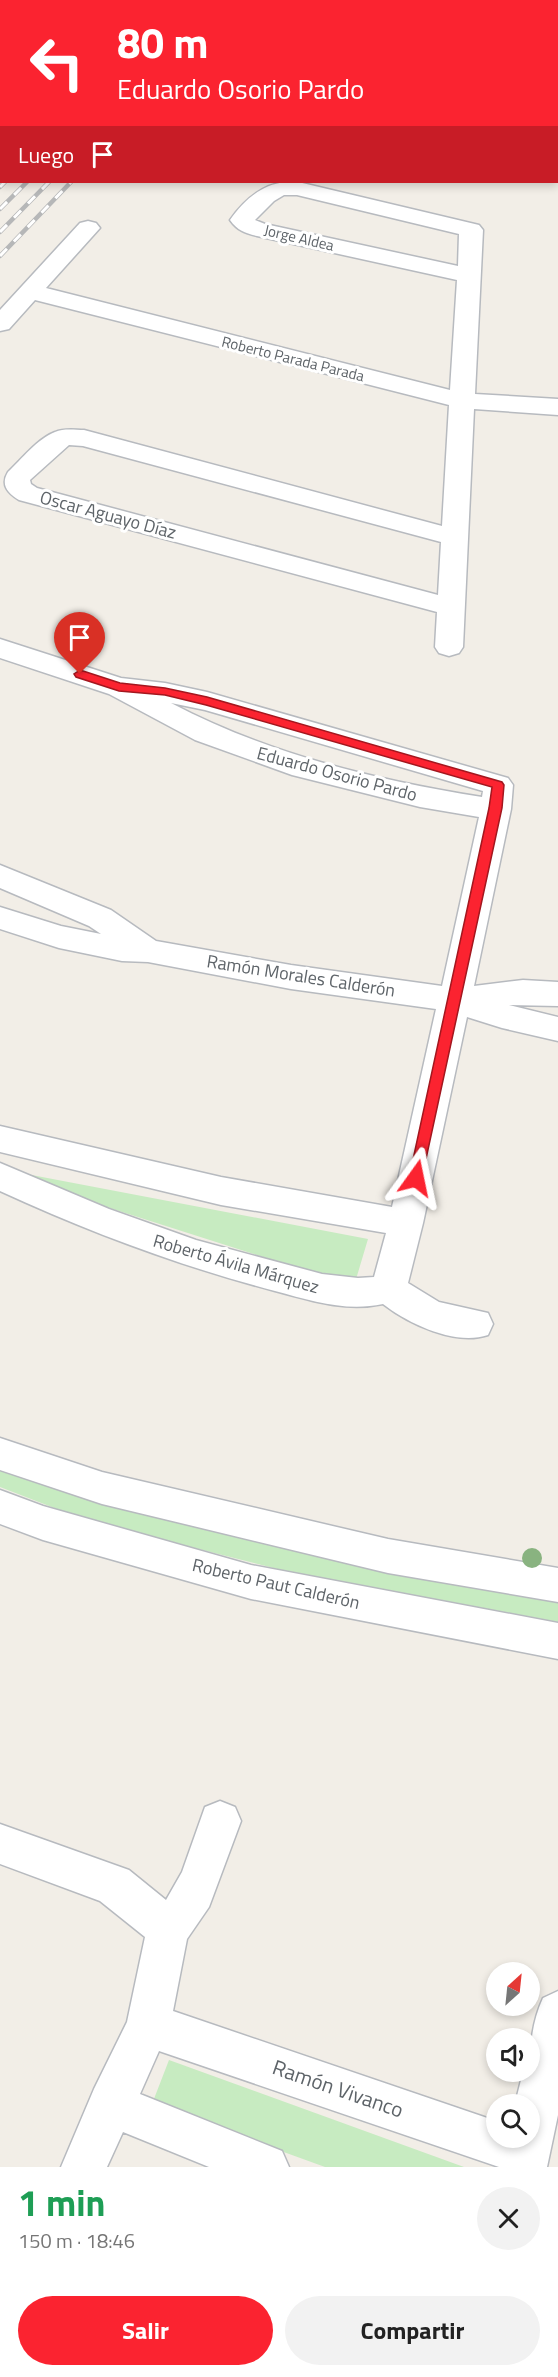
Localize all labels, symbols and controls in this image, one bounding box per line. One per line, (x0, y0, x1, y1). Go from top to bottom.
text: 80 m (117, 10, 209, 74)
icon: left (18, 24, 96, 102)
text: Eduardo Osorio Pardo (117, 68, 364, 109)
text: Luego (18, 138, 74, 172)
icon: arrive (86, 138, 119, 171)
street label: Jorge Aldea (262, 218, 337, 257)
street label: Roberto Parada Parada (219, 330, 367, 388)
street label: Oscar Aguayo Díaz (37, 483, 179, 546)
pin (54, 612, 105, 674)
icon: arrive (63, 621, 96, 654)
street label: Eduardo Osorio Pardo (254, 739, 420, 808)
street label: Ramón Morales Calderón (205, 947, 397, 1004)
position arrow (384, 1146, 448, 1210)
street label: Roberto Ávila Márquez (150, 1227, 322, 1300)
street label: Roberto Paut Calderón (190, 1551, 363, 1616)
north arrow (486, 1962, 540, 2016)
map controls (486, 1962, 540, 2148)
button: sound (486, 2028, 540, 2082)
street label: Ramón Vivanco (269, 2051, 408, 2125)
button: search (486, 2094, 540, 2148)
text: 1 min (18, 2175, 105, 2230)
button: close (477, 2187, 540, 2250)
text: 150 m · 18:46 (18, 2225, 135, 2256)
button: Salir (18, 2296, 273, 2365)
button: Compartir (285, 2296, 540, 2365)

